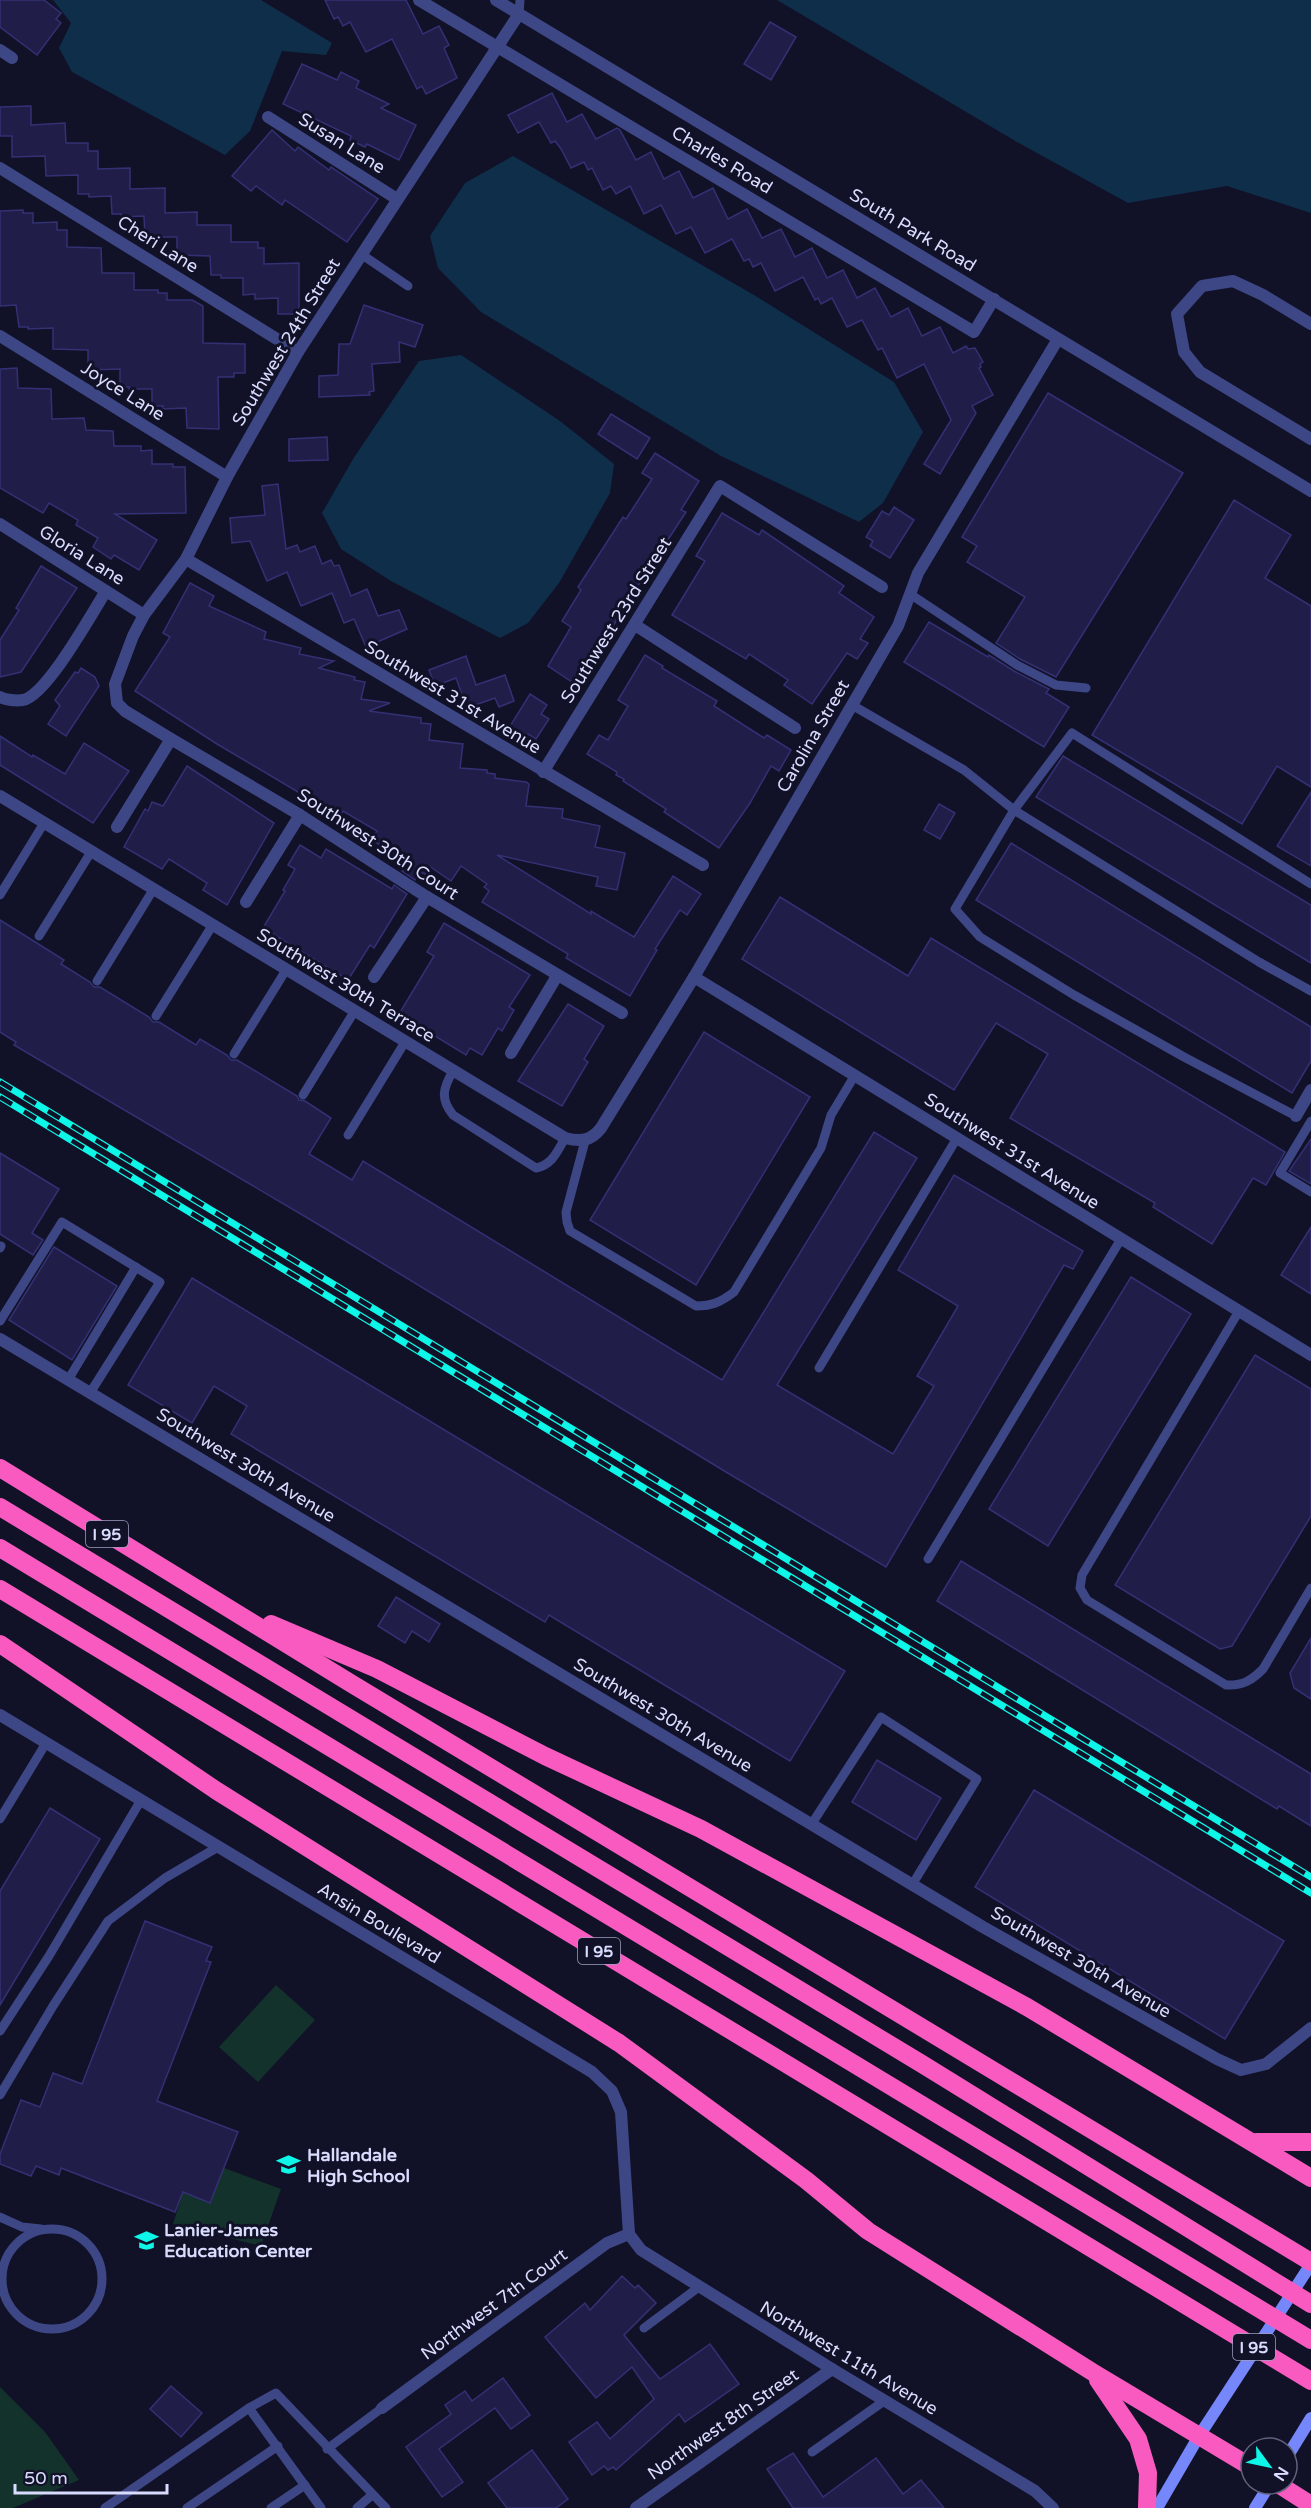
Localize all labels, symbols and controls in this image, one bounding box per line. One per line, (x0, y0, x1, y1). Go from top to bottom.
street label: Susan Lane (295, 108, 389, 178)
street label: Charles Road (668, 121, 776, 199)
street label: South Park Road (846, 184, 980, 276)
street label: Cheri Lane (113, 210, 203, 278)
street label: Southwest 24th Street (227, 254, 345, 430)
street label: Joyce Lane (77, 357, 169, 425)
street label: Gloria Lane (35, 520, 129, 590)
street label: Southwest 23rd Street (556, 533, 676, 707)
street label: Southwest 31st Avenue (361, 635, 545, 759)
street label: Carolina Street (772, 676, 854, 796)
street label: Southwest 30th Court (293, 784, 463, 905)
street label: Southwest 30th Terrace (253, 923, 439, 1047)
street label: Southwest 31st Avenue (920, 1088, 1104, 1214)
street label: Southwest 30th Avenue (153, 1403, 339, 1527)
road number: I 95 (86, 1521, 128, 1547)
street label: Southwest 30th Avenue (570, 1653, 756, 1777)
street label: Ansin Boulevard (314, 1878, 444, 1968)
street label: Southwest 30th Avenue (987, 1901, 1175, 2023)
road number: I 95 (578, 1938, 620, 1964)
place label: Hallandale High School (307, 2144, 410, 2187)
school or university icon: Hallandale High School (276, 2152, 302, 2178)
place label: Lanier-James Education Center (164, 2219, 313, 2262)
school or university icon: Lanier-James Education Center (133, 2227, 159, 2253)
street label: Northwest 7th Court (416, 2243, 572, 2365)
street label: Northwest 11th Avenue (756, 2296, 942, 2420)
road number: I 95 (1233, 2334, 1275, 2360)
street label: Northwest 8th Street (643, 2363, 803, 2484)
north arrow (1239, 2436, 1299, 2496)
scale bar (15, 2457, 166, 2495)
text: N (1269, 2463, 1293, 2484)
text: 50 m (24, 2467, 68, 2489)

